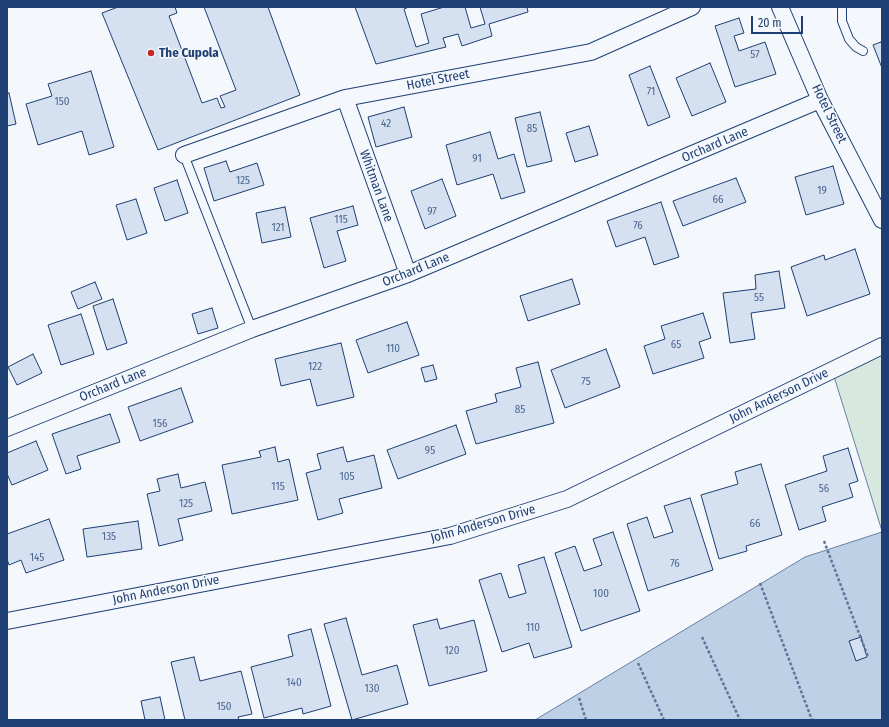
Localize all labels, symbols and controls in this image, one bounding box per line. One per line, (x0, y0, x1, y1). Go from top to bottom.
scale bar (753, 8, 805, 34)
text: 20 m (758, 16, 782, 30)
place label: The Cupola (159, 45, 219, 61)
marker: The Cupola (146, 48, 156, 58)
house number: 57 (750, 48, 760, 62)
street label: Hotel Street (405, 66, 471, 94)
street label: Hotel Street (808, 82, 850, 146)
house number: 71 (647, 85, 655, 99)
house number: 150 (54, 95, 70, 109)
house number: 42 (381, 117, 391, 131)
house number: 85 (527, 122, 537, 136)
street label: Orchard Lane (679, 124, 751, 166)
street label: Whitman Lane (356, 148, 396, 224)
house number: 91 (472, 152, 482, 166)
house number: 125 (236, 174, 250, 188)
house number: 19 (817, 184, 827, 198)
house number: 66 (713, 193, 723, 207)
house number: 97 (427, 205, 437, 219)
house number: 115 (334, 213, 348, 227)
house number: 76 (633, 219, 643, 233)
house number: 121 (271, 221, 285, 235)
street label: Orchard Lane (380, 250, 452, 290)
house number: 55 (754, 291, 764, 305)
house number: 65 (671, 338, 681, 352)
house number: 110 (386, 342, 400, 356)
house number: 122 (308, 360, 322, 374)
street label: Orchard Lane (77, 365, 149, 405)
street label: John Anderson Drive (727, 365, 831, 427)
house number: 75 (581, 375, 591, 389)
house number: 85 (515, 403, 525, 417)
house number: 156 (153, 417, 167, 431)
house number: 95 (425, 444, 435, 458)
house number: 105 (339, 470, 355, 484)
house number: 115 (271, 480, 285, 494)
house number: 56 (819, 482, 829, 496)
house number: 125 (179, 497, 193, 511)
street label: John Anderson Drive (429, 502, 537, 546)
house number: 66 (750, 517, 760, 531)
house number: 135 (102, 530, 116, 544)
house number: 145 (30, 551, 44, 565)
house number: 76 (670, 557, 680, 571)
street label: John Anderson Drive (111, 572, 221, 608)
house number: 100 (593, 587, 609, 601)
house number: 110 (526, 621, 540, 635)
house number: 120 (445, 644, 459, 658)
house number: 140 (286, 676, 302, 690)
house number: 130 (365, 682, 379, 696)
house number: 150 (216, 700, 232, 714)

